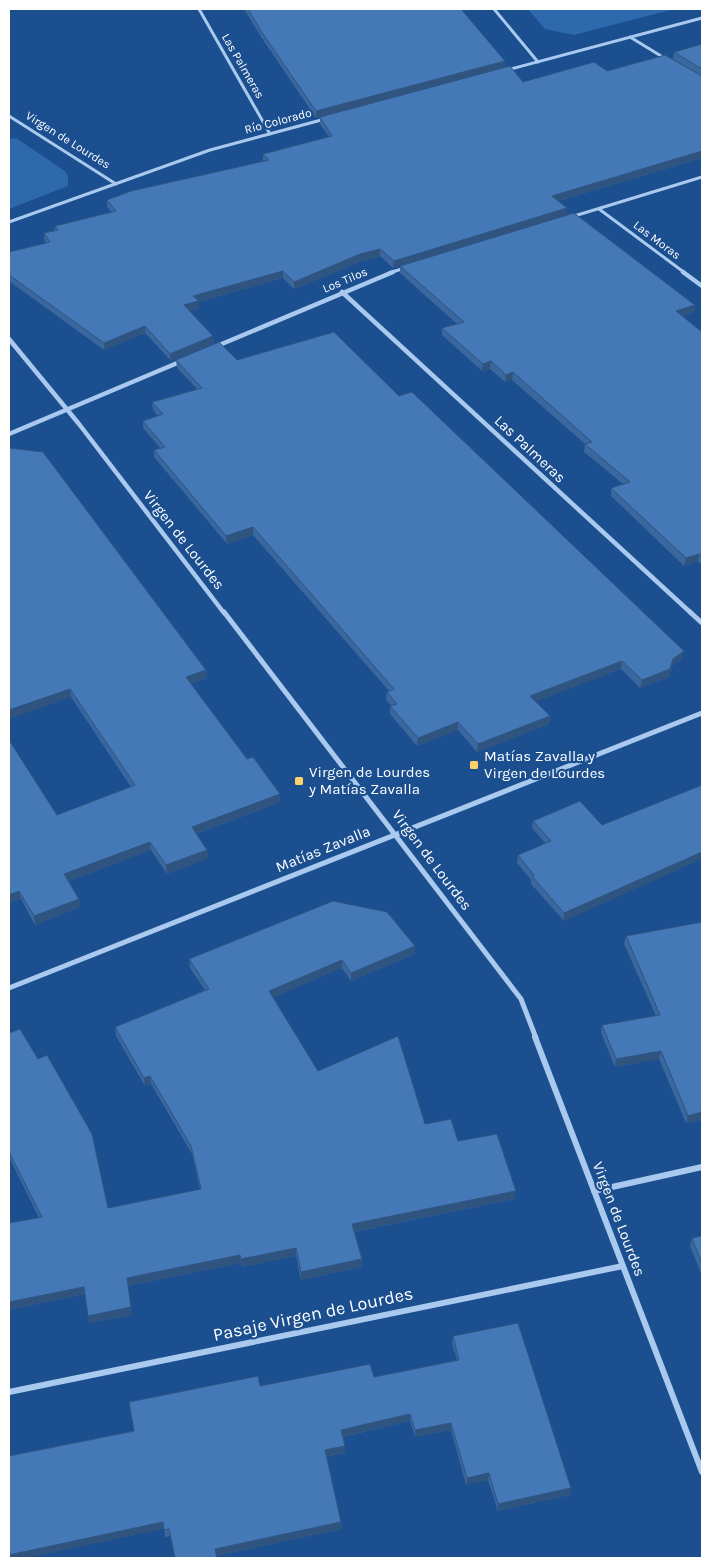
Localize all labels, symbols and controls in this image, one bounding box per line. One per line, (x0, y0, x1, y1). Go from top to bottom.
street label: Las Palmeras (219, 31, 267, 101)
street label: Río Colorado (243, 105, 313, 137)
street label: Virgen de Lourdes (23, 108, 113, 172)
street label: Las Moras (631, 218, 683, 262)
street label: Los Tilos (321, 264, 369, 296)
street label: Las Palmeras (491, 411, 569, 487)
street label: Virgen de Lourdes (140, 487, 228, 593)
place label: Matías Zavalla y Virgen de Lourdes (484, 747, 605, 782)
marker: Matías Zavalla y Virgen de Lourdes (468, 759, 480, 771)
place label: Virgen de Lourdes y Matías Zavalla (308, 763, 430, 798)
marker: Virgen de Lourdes y Matías Zavalla (293, 775, 305, 787)
street label: Virgen de Lourdes (388, 806, 476, 914)
street label: Matías Zavalla (273, 822, 373, 876)
street label: Virgen de Lourdes (589, 1159, 649, 1279)
street label: Pasaje Virgen de Lourdes (211, 1282, 415, 1346)

